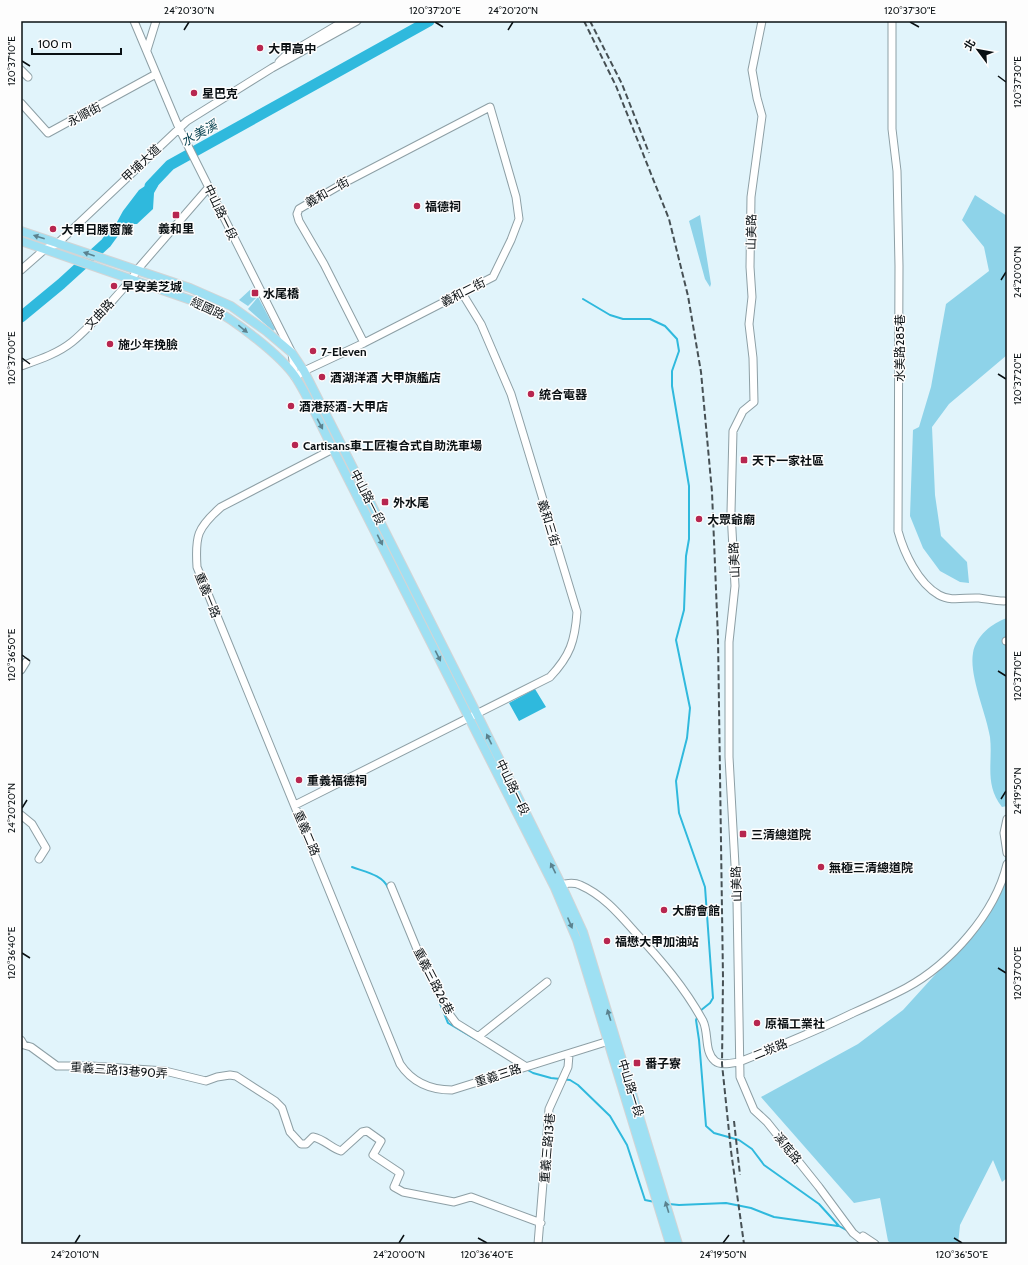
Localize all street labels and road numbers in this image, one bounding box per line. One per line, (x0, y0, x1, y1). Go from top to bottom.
street label: 永順街 (65, 99, 103, 129)
street label: 甲埔大道 (118, 141, 164, 185)
street label: 義和一街 (302, 174, 352, 210)
street label: 中山路一段 (201, 182, 241, 242)
street label: 山美路 (743, 214, 759, 250)
street label: 義和二街 (438, 274, 488, 310)
street label: 經國路 (189, 294, 227, 322)
street label: 文曲路 (81, 296, 117, 332)
street label: 水美路285巷 (892, 314, 907, 382)
street label: 中山路一段 (348, 467, 388, 527)
street label: 義和三街 (535, 498, 563, 548)
street label: 山美路 (726, 542, 742, 578)
street label: 重義一路 (192, 570, 224, 620)
street label: 中山路一段 (493, 757, 533, 817)
street label: 重義二路 (291, 808, 323, 858)
street label: 山美路 (728, 866, 744, 902)
street label: 重義三路26巷 (411, 945, 457, 1017)
street label: 二崁路 (750, 1035, 790, 1063)
street label: 中山路一段 (615, 1057, 647, 1119)
street label: 重義三路13巷90弄 (70, 1059, 168, 1081)
street label: 重義三路 (473, 1060, 523, 1090)
street label: 重義三路13巷 (536, 1112, 558, 1184)
street label: 溪底路 (771, 1129, 805, 1167)

